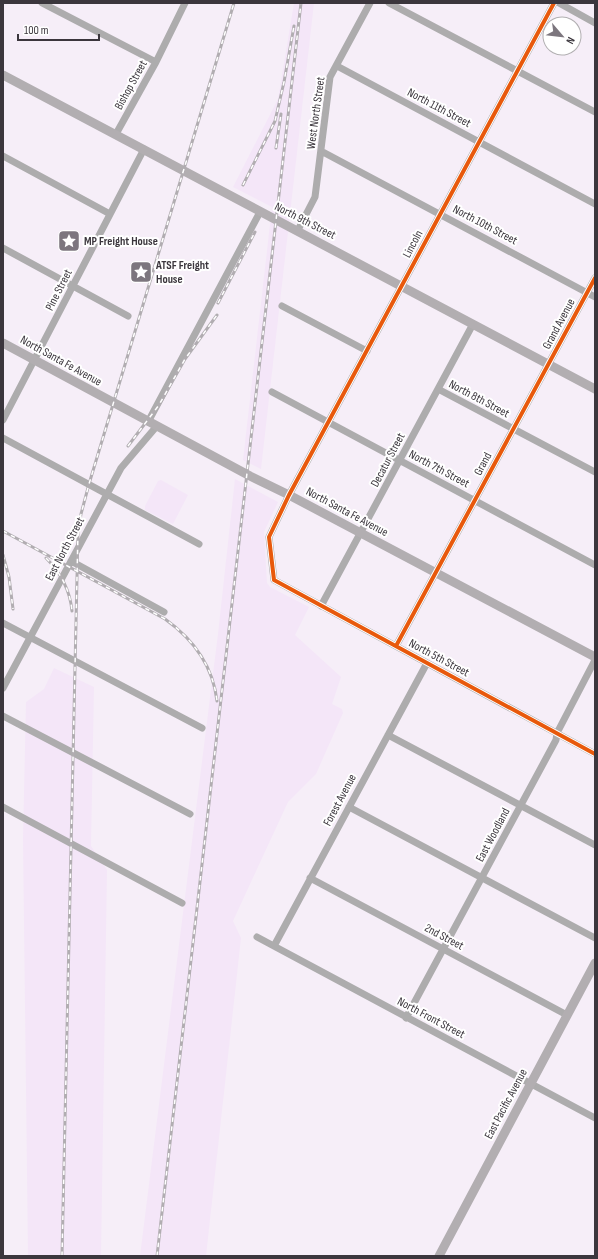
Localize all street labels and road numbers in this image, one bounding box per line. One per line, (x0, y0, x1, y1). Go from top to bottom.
street label: Bishop Street (111, 57, 151, 112)
street label: West North Street (303, 75, 329, 150)
street label: North 11th Street (405, 85, 474, 131)
street label: North 9th Street (272, 199, 338, 243)
street label: North 10th Street (450, 202, 520, 248)
street label: Lincoln (400, 228, 426, 260)
street label: Pine Street (42, 266, 76, 313)
street label: Grand Avenue (539, 296, 579, 352)
street label: North Santa Fe Avenue (18, 332, 105, 390)
street label: North 8th Street (446, 377, 512, 421)
street label: Decatur Street (367, 430, 409, 490)
street label: North 7th Street (406, 447, 472, 491)
street label: Grand (471, 450, 495, 478)
street label: North Santa Fe Avenue (303, 484, 391, 540)
street label: East North Street (42, 514, 88, 583)
street label: North 5th Street (406, 636, 472, 680)
street label: Forest Avenue (320, 771, 360, 829)
street label: East Woodland (473, 806, 513, 864)
street label: 2nd Street (422, 920, 466, 954)
street label: North Front Street (395, 994, 468, 1042)
street label: East Pacific Avenue (481, 1066, 531, 1142)

